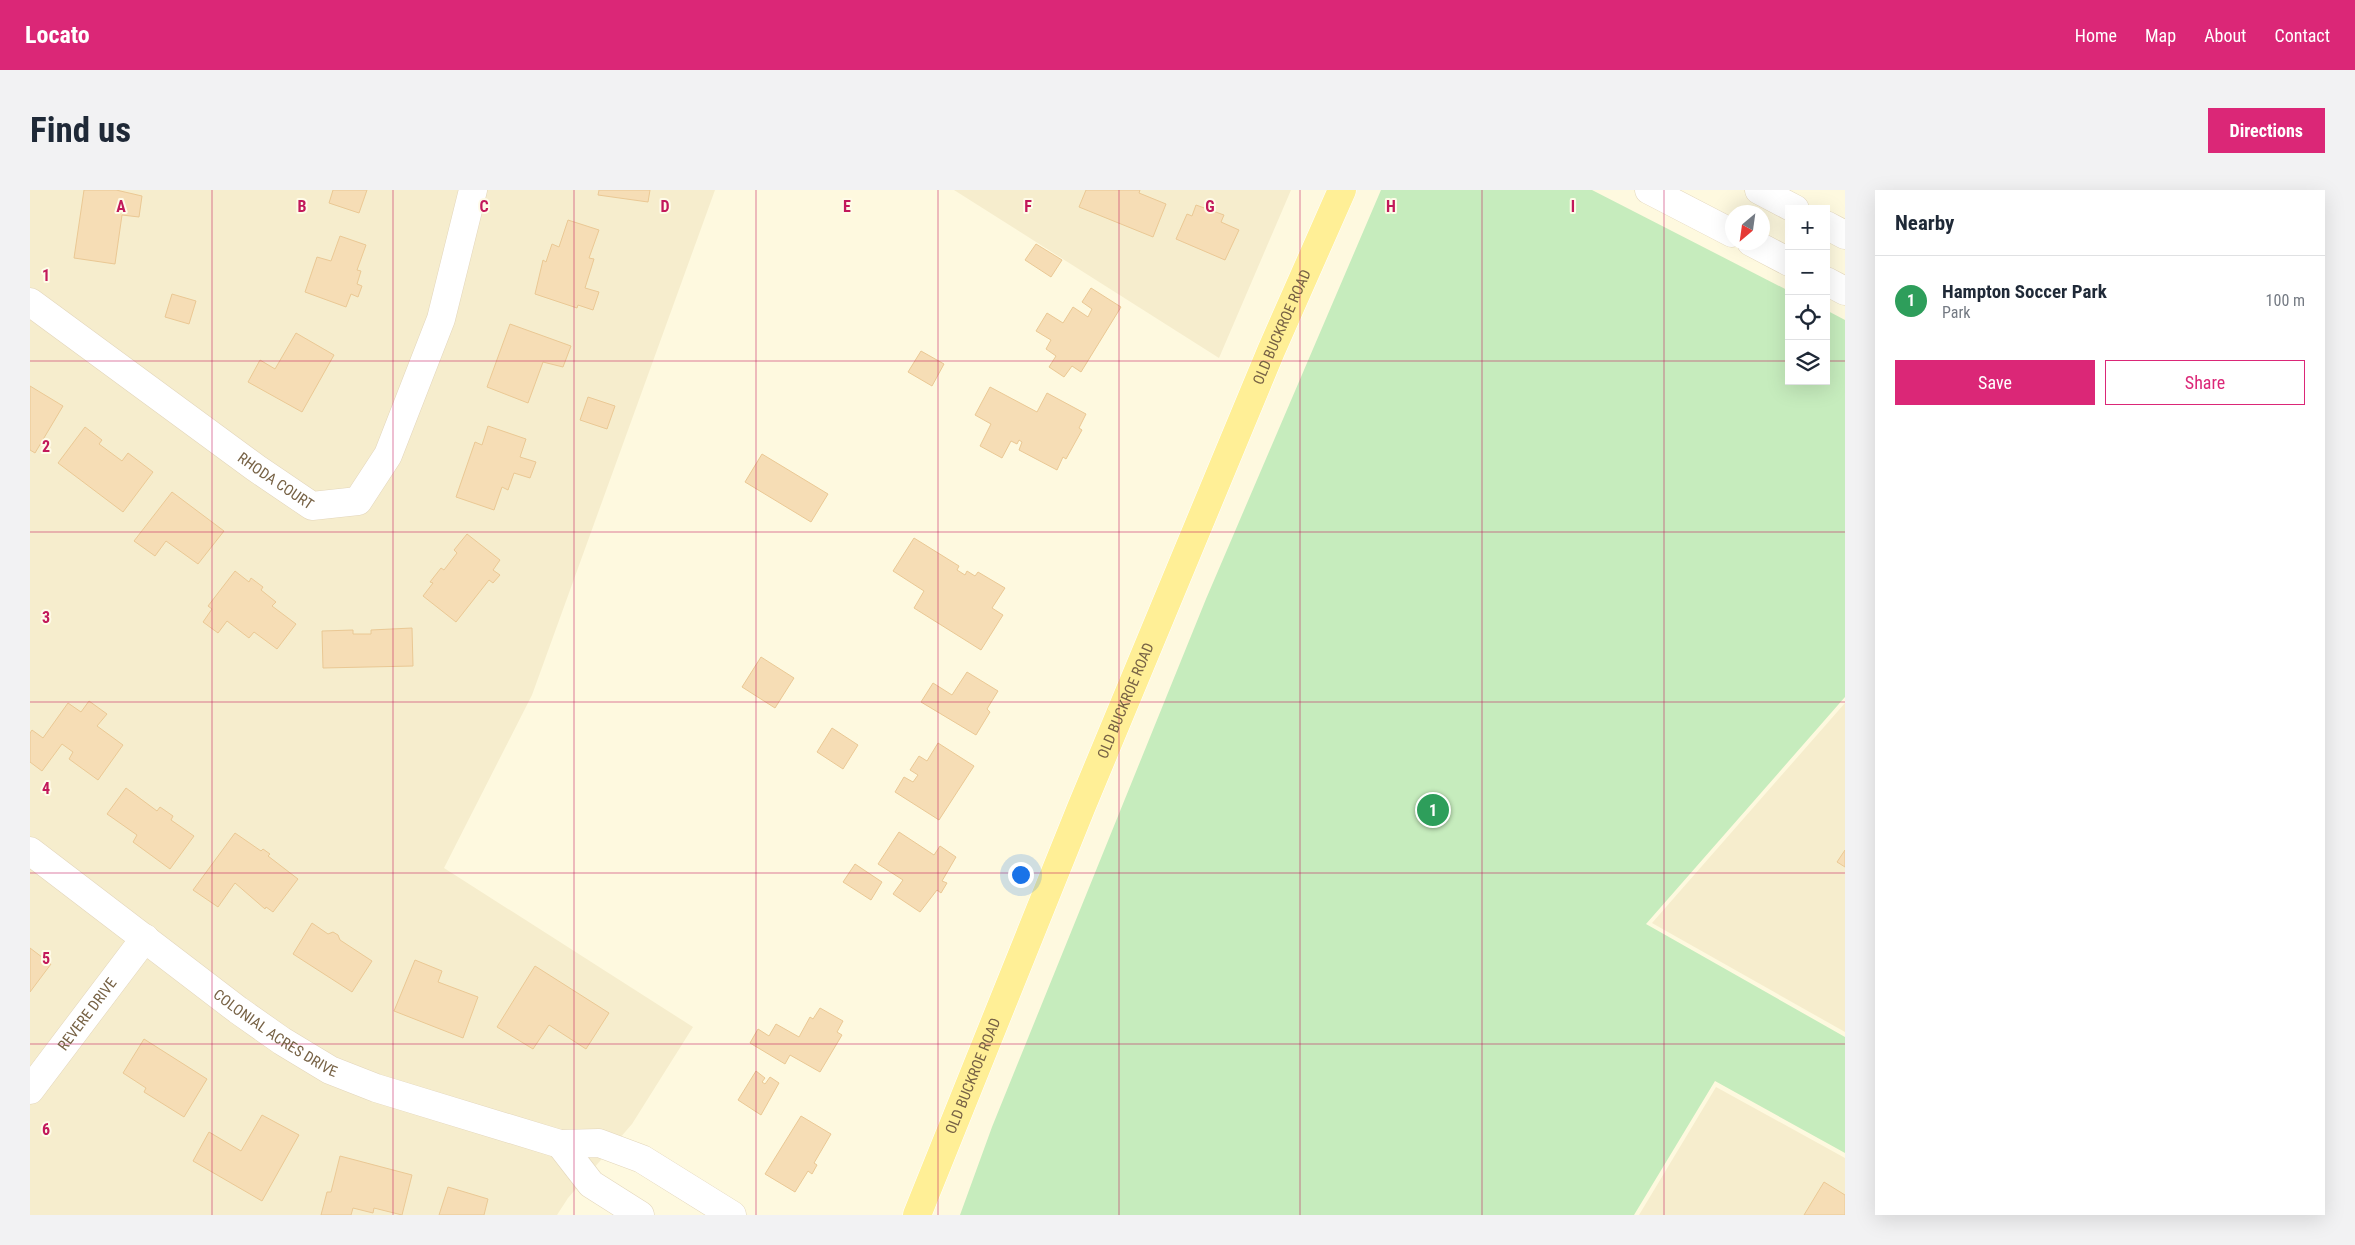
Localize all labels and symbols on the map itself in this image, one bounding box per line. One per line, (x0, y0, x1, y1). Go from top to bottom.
text: A (116, 197, 126, 216)
text: B (298, 197, 307, 216)
text: C (479, 197, 489, 216)
text: D (660, 197, 670, 216)
text: E (843, 197, 851, 216)
text: F (1024, 197, 1032, 216)
text: G (1205, 197, 1215, 216)
text: H (1386, 197, 1396, 216)
text: I (1571, 197, 1575, 216)
north arrow (1725, 205, 1770, 250)
text: 1 (42, 266, 50, 285)
street label: OLD BUCKROE ROAD (1249, 267, 1315, 387)
text: 2 (42, 437, 50, 456)
street label: RHODA COURT (234, 449, 317, 514)
text: 3 (42, 608, 50, 627)
street label: OLD BUCKROE ROAD (1094, 640, 1158, 761)
text: 4 (42, 779, 50, 798)
pin: 1 (1417, 791, 1449, 829)
your location (1008, 862, 1034, 888)
text: 5 (42, 949, 50, 968)
street label: REVERE DRIVE (54, 974, 121, 1054)
street label: COLONIAL ACRES DRIVE (210, 985, 340, 1081)
street label: OLD BUCKROE ROAD (942, 1015, 1004, 1137)
text: 6 (42, 1120, 50, 1139)

